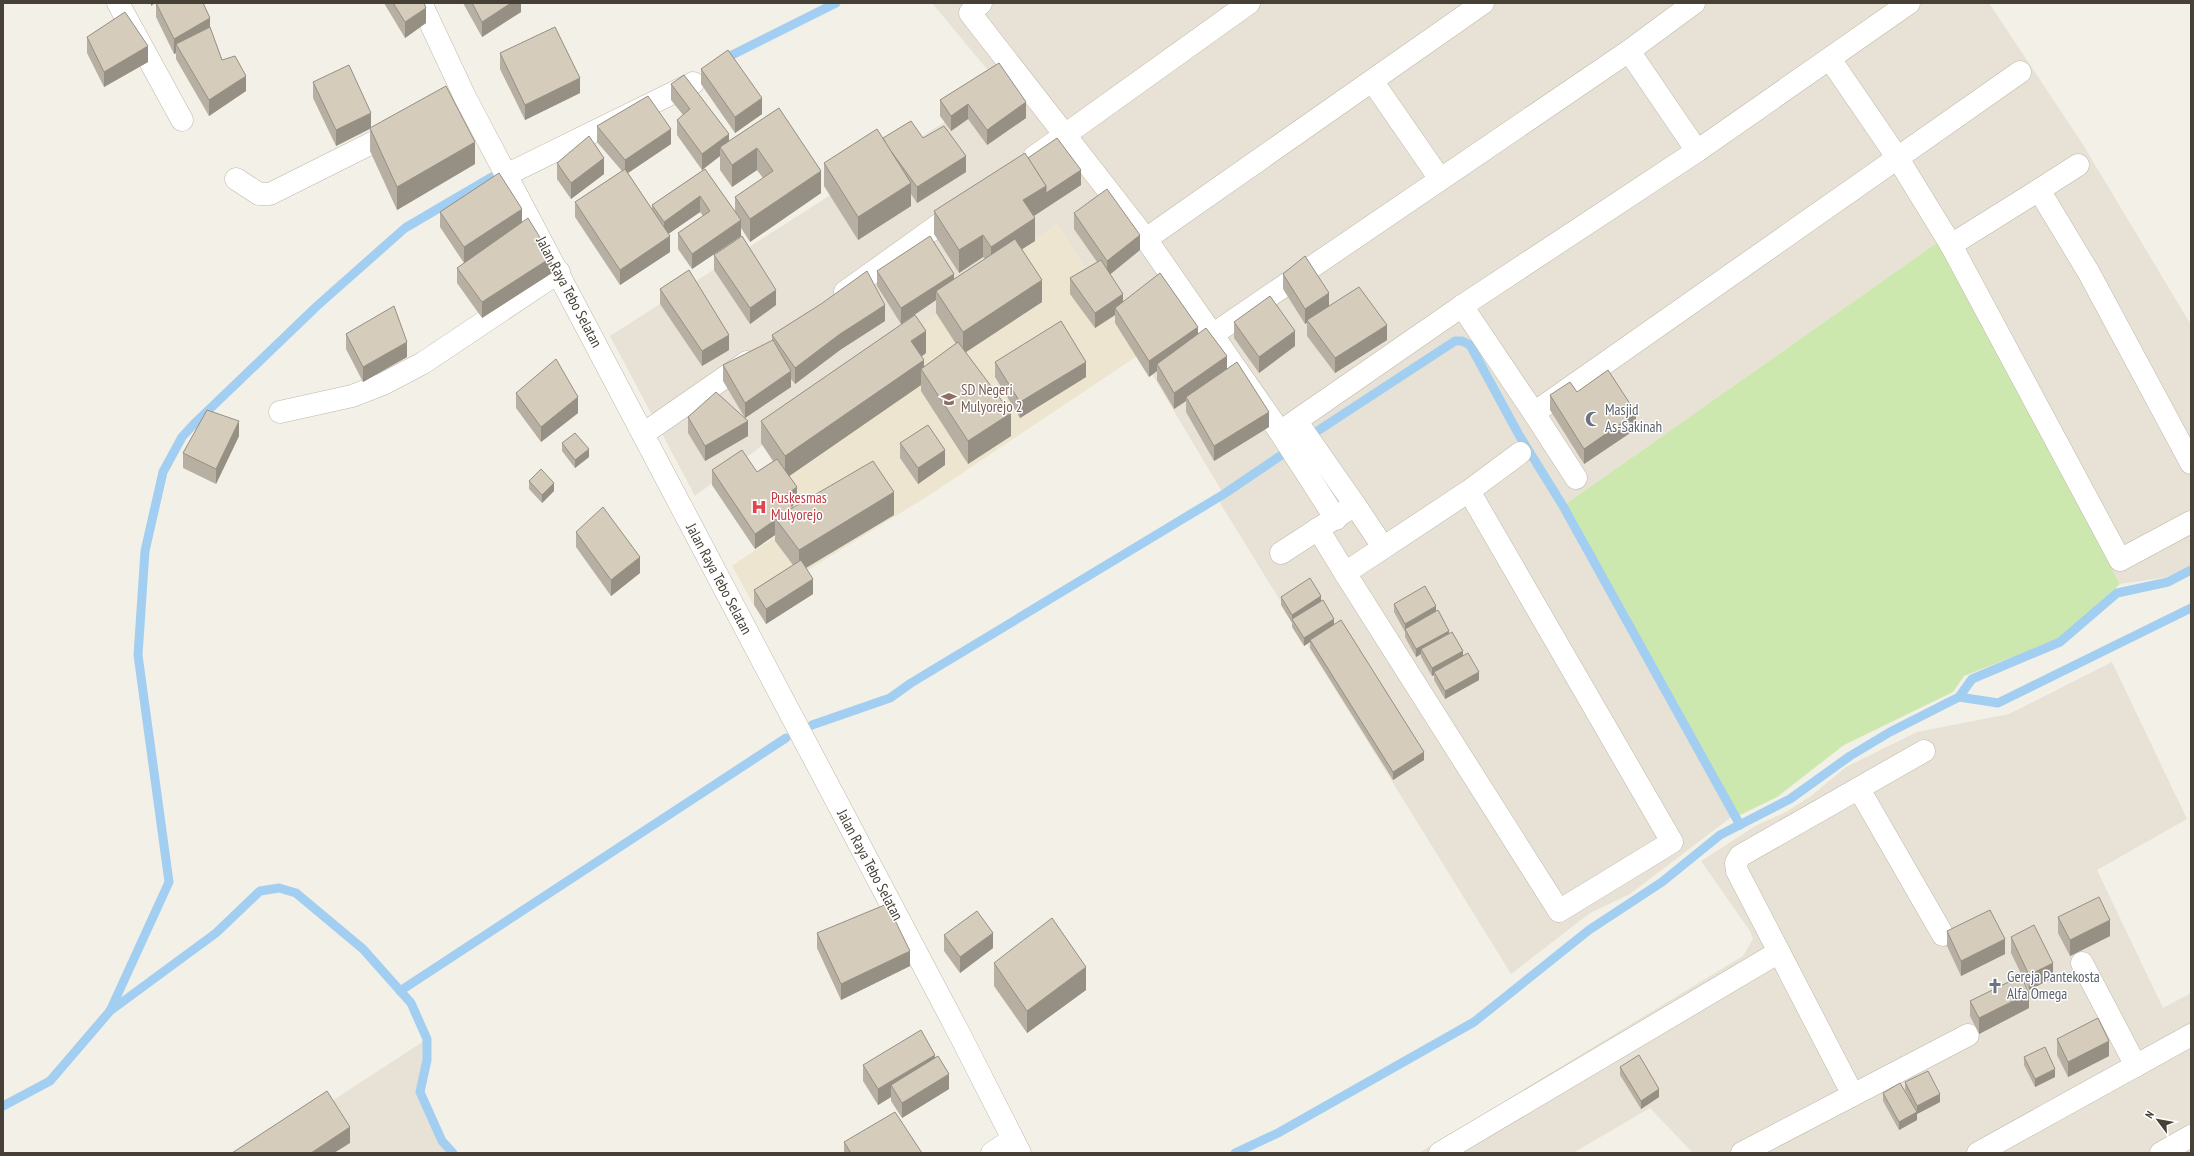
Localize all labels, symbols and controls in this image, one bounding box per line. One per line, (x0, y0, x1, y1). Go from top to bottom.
street label: Jalan Raya Tebo Selatan (532, 232, 607, 350)
place label: SD Negeri Mulyorejo 2 (961, 380, 1023, 416)
school or university icon: SD Negeri Mulyorejo 2 (940, 390, 958, 408)
place label: Masjid As-Sakinah (1605, 400, 1662, 436)
mosque icon: Masjid As-Sakinah (1584, 410, 1602, 428)
place label: Puskesmas Mulyorejo (771, 488, 827, 524)
hospital icon: Puskesmas Mulyorejo (750, 498, 768, 516)
street label: Jalan Raya Tebo Selatan (682, 519, 757, 637)
street label: Jalan Raya Tebo Selatan (833, 805, 908, 923)
place label: Gereja Pantekosta Alfa Omega (2007, 967, 2100, 1003)
church icon: Gereja Pantekosta Alfa Omega (1986, 977, 2004, 995)
north arrow (2138, 1100, 2178, 1140)
text: N (2142, 1108, 2157, 1121)

